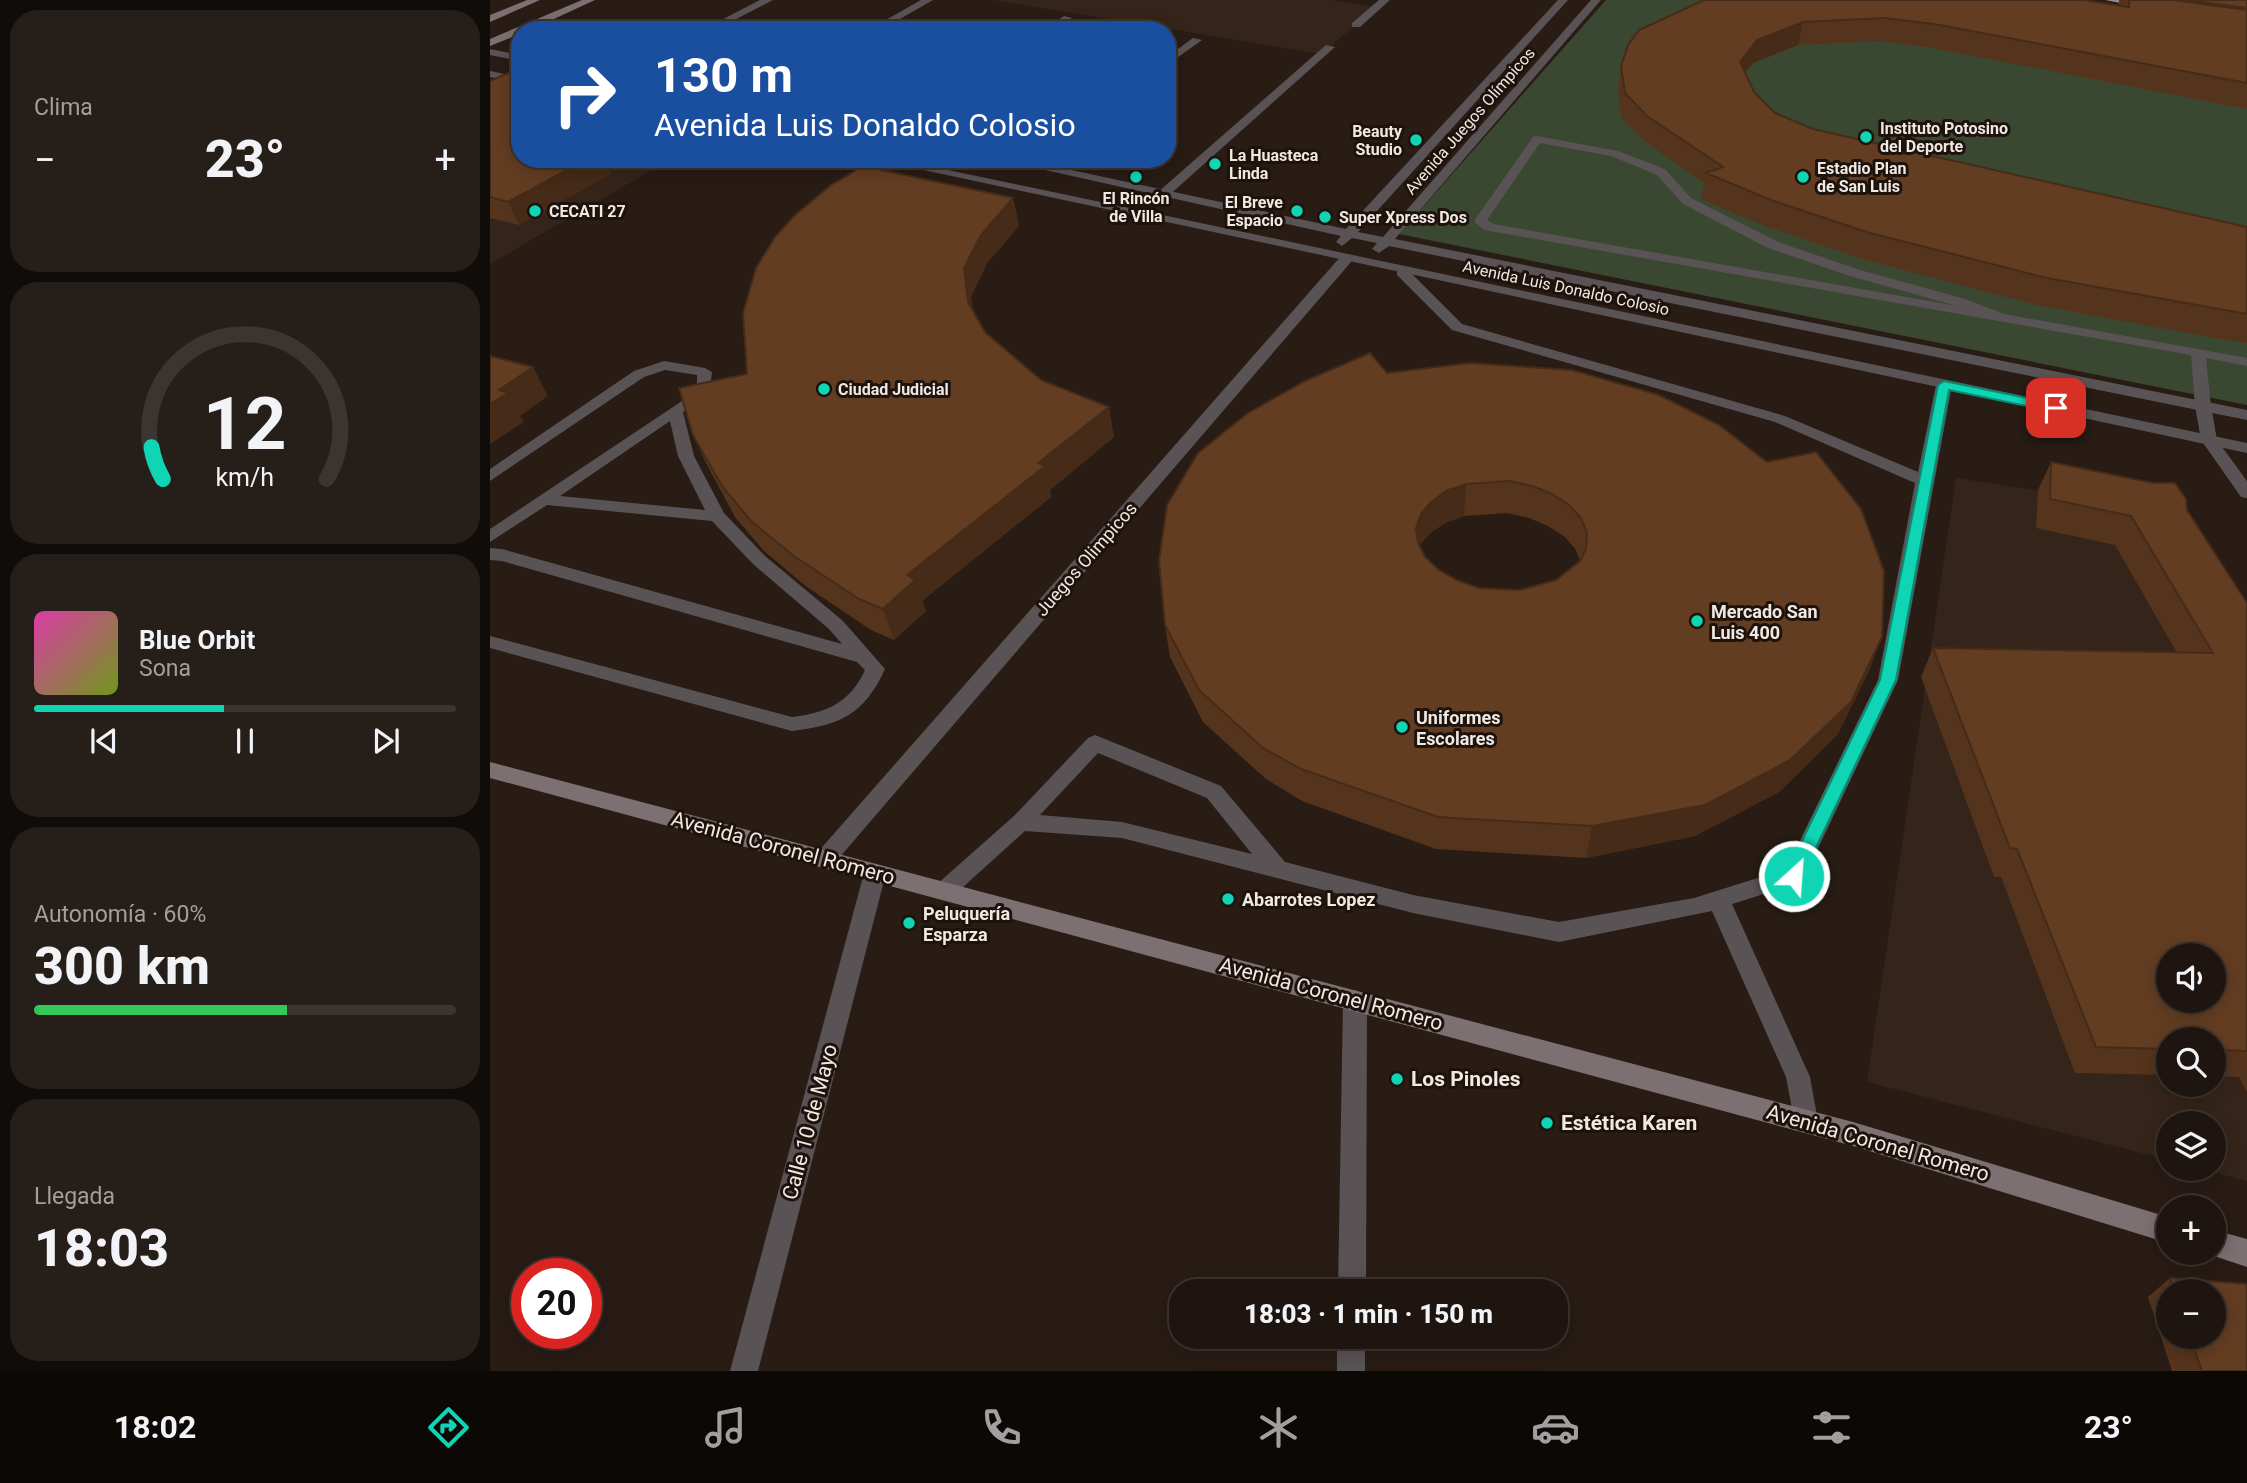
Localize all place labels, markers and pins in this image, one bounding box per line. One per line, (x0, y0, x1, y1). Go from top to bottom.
place label: Instituto Potosino del Deporte (1880, 119, 2008, 156)
place label: Beauty Studio (1352, 122, 1403, 159)
marker: Instituto Potosino del Deporte (1858, 129, 1874, 145)
marker: Beauty Studio (1408, 132, 1424, 148)
place label: La Huasteca Linda (1229, 146, 1319, 183)
marker: La Huasteca Linda (1207, 156, 1223, 172)
place label: Estadio Plan de San Luis (1817, 159, 1907, 196)
marker: El Rincón de Villa (1128, 169, 1144, 185)
marker: Estadio Plan de San Luis (1795, 169, 1811, 185)
place label: El Rincón de Villa (1103, 189, 1170, 226)
place label: El Breve Espacio (1225, 193, 1283, 230)
place label: CECATI 27 (549, 202, 626, 221)
marker: CECATI 27 (527, 203, 543, 219)
marker: El Breve Espacio (1289, 203, 1305, 219)
place label: Super Xpress Dos (1339, 208, 1467, 227)
marker: Super Xpress Dos (1317, 209, 1333, 225)
pin (2026, 378, 2086, 438)
place label: Ciudad Judicial (838, 380, 949, 399)
marker: Ciudad Judicial (816, 381, 832, 397)
place label: Mercado San Luis 400 (1711, 601, 1818, 643)
marker: Mercado San Luis 400 (1689, 613, 1705, 629)
place label: Uniformes Escolares (1416, 707, 1500, 749)
marker: Uniformes Escolares (1394, 719, 1410, 735)
place label: Abarrotes Lopez (1242, 889, 1375, 910)
marker: Abarrotes Lopez (1220, 891, 1236, 907)
place label: Peluquería Esparza (923, 903, 1011, 945)
marker: Peluquería Esparza (901, 915, 917, 931)
place label: Los Pinoles (1411, 1067, 1521, 1091)
marker: Los Pinoles (1389, 1071, 1405, 1087)
place label: Estética Karen (1561, 1111, 1697, 1135)
marker: Estética Karen (1539, 1115, 1555, 1131)

